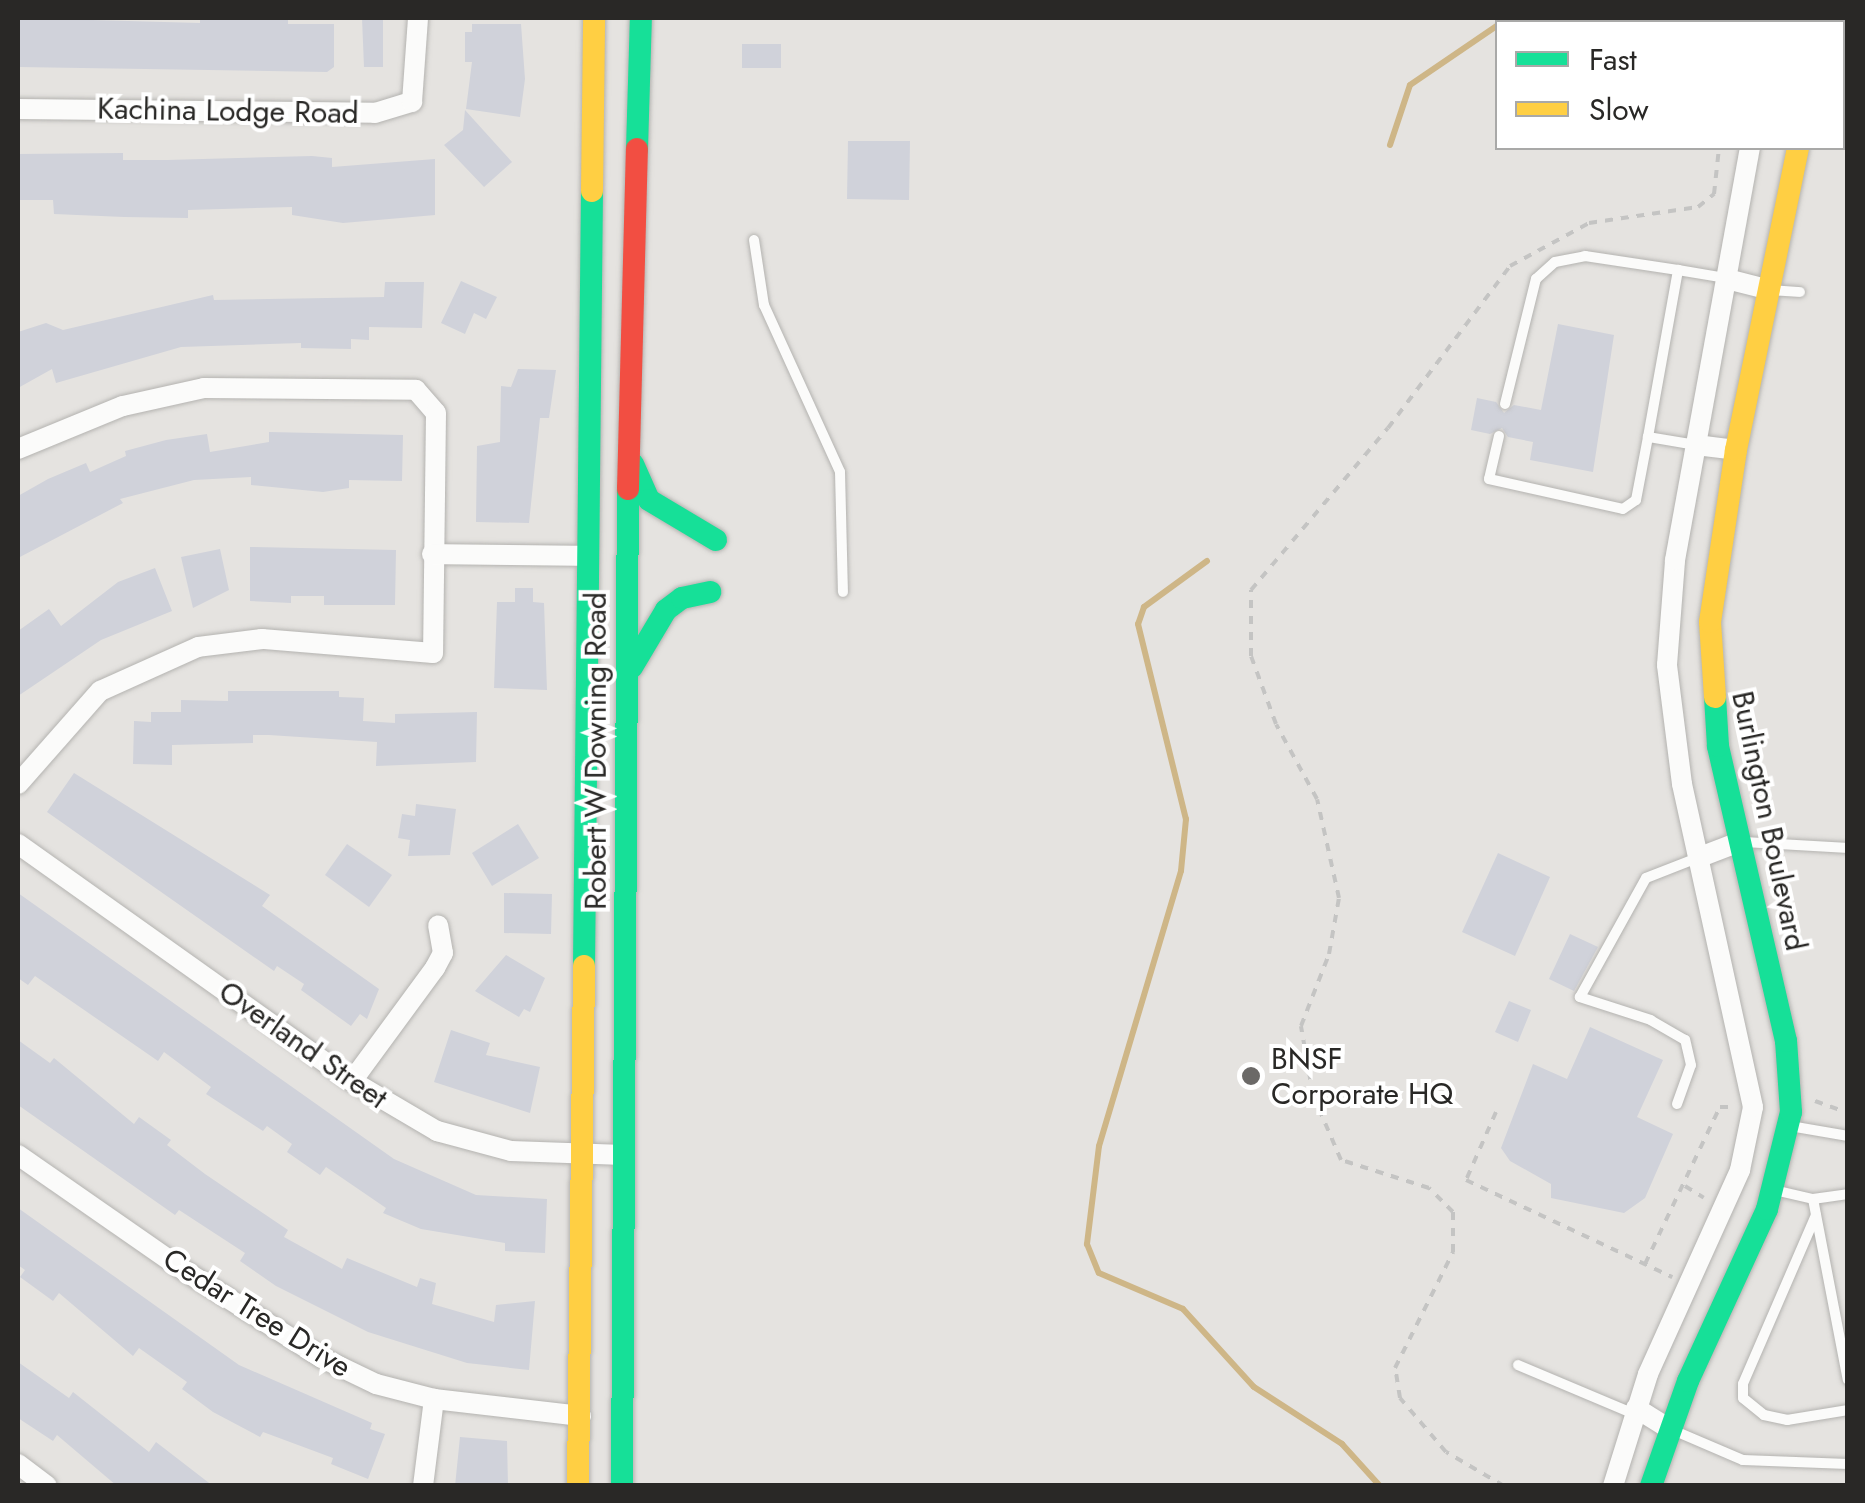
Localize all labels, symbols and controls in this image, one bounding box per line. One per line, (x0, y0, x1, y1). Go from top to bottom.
legend (1495, 20, 1845, 150)
text: Fast (1589, 38, 1637, 81)
text: Slow (1589, 88, 1649, 131)
street label: Kachina Lodge Road (97, 91, 359, 131)
street label: Robert W Downing Road (578, 592, 614, 910)
street label: Burlington Boulevard (1724, 688, 1814, 954)
street label: Overland Street (212, 974, 394, 1116)
place label: BNSF Corporate HQ (1271, 1041, 1453, 1112)
marker: BNSF Corporate HQ (1240, 1065, 1262, 1087)
street label: Cedar Tree Drive (156, 1241, 358, 1385)

